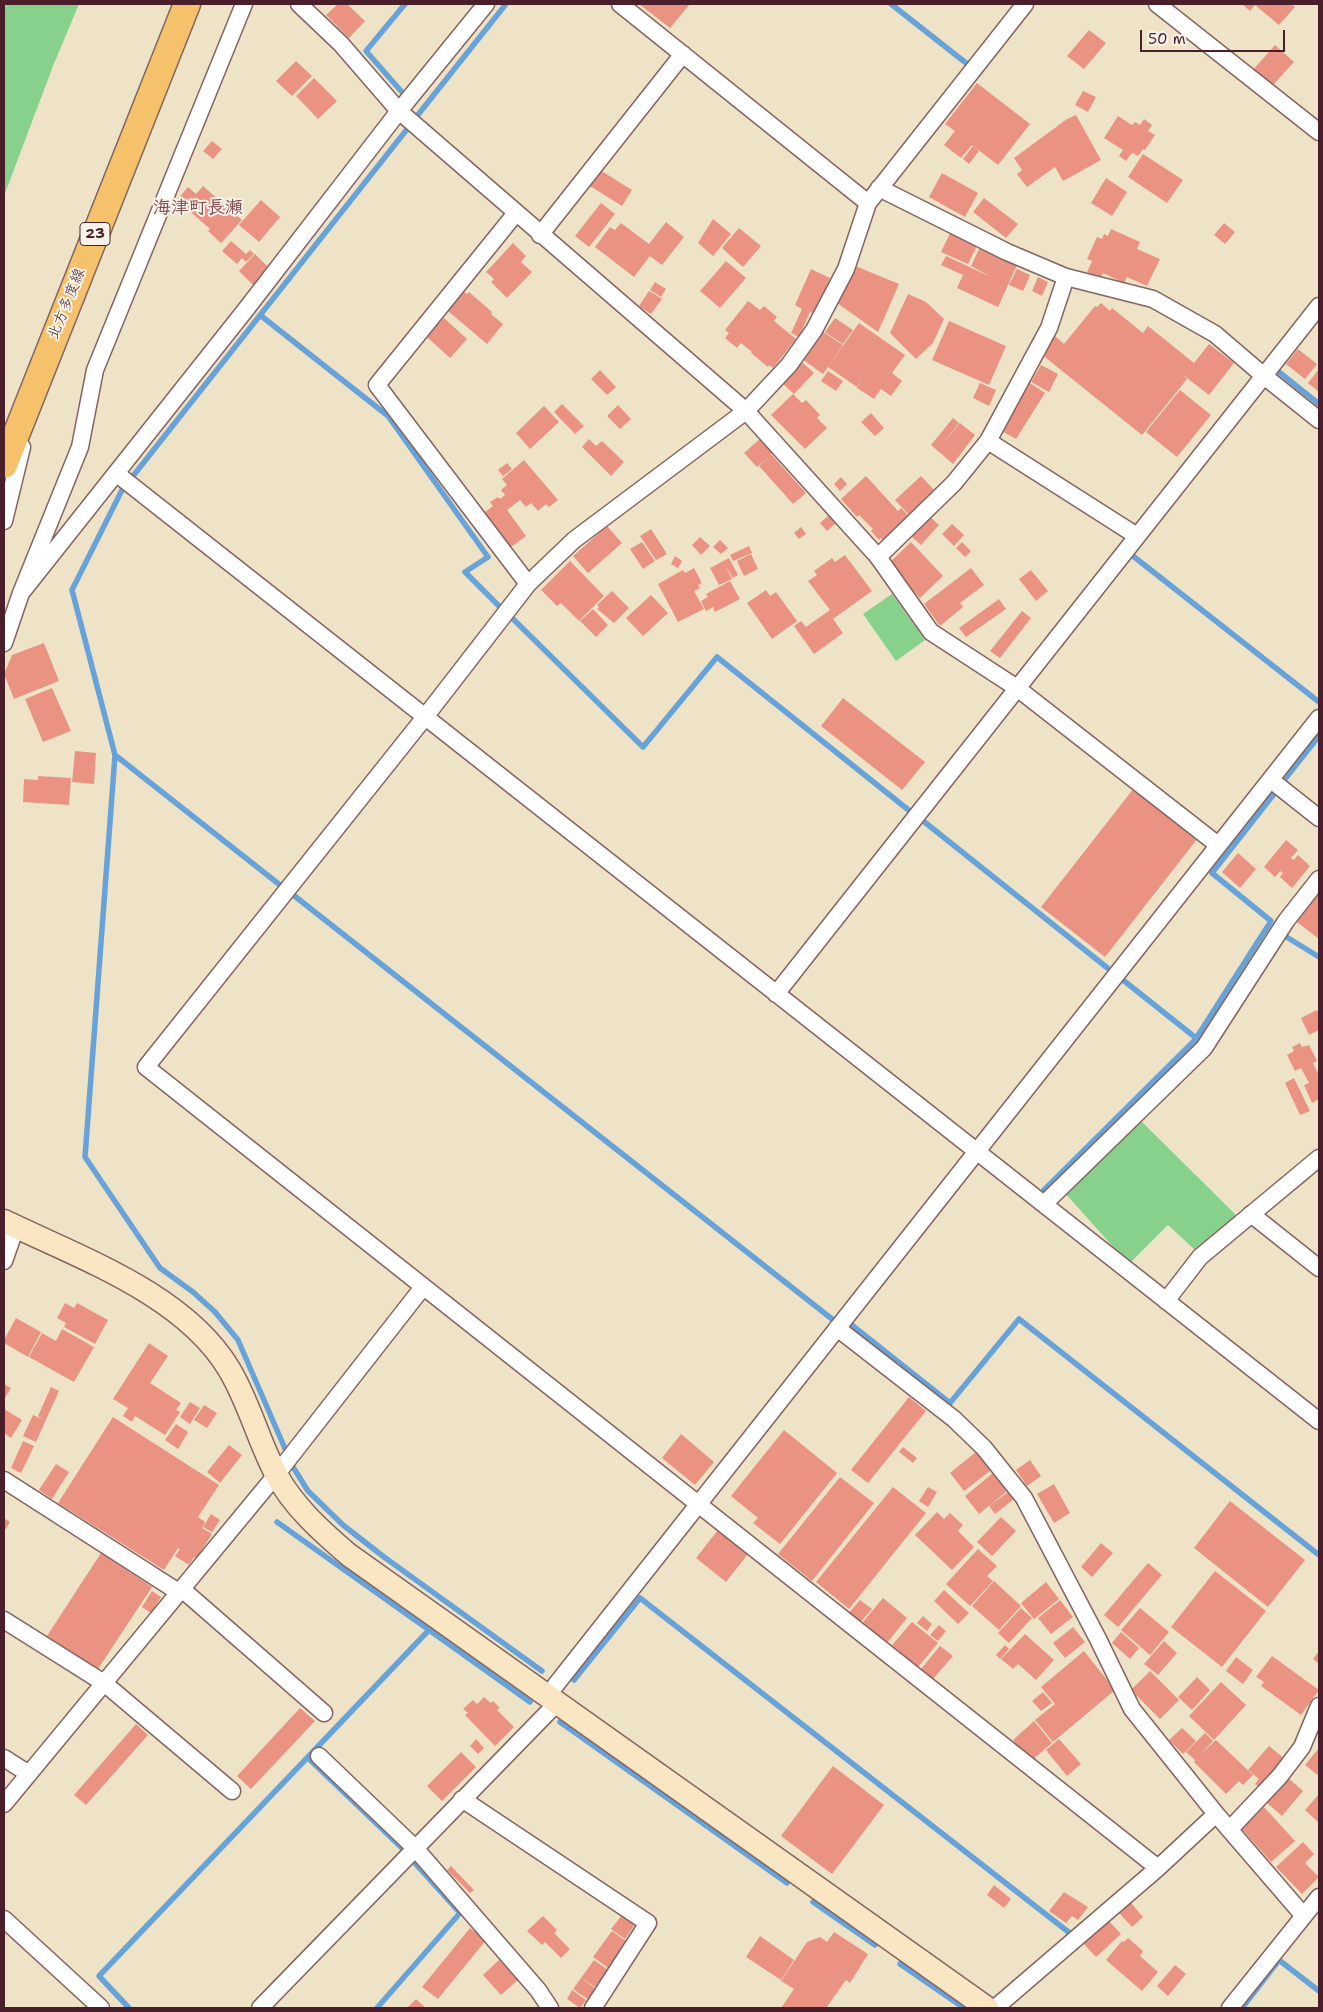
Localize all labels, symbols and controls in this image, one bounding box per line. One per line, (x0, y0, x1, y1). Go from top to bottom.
scale bar (1143, 20, 1288, 52)
text: 50 m (1148, 29, 1186, 49)
district label: 海津町長瀬 (153, 197, 243, 219)
road number: 23 (80, 222, 110, 245)
street label: 北方多度線 (45, 266, 89, 342)

